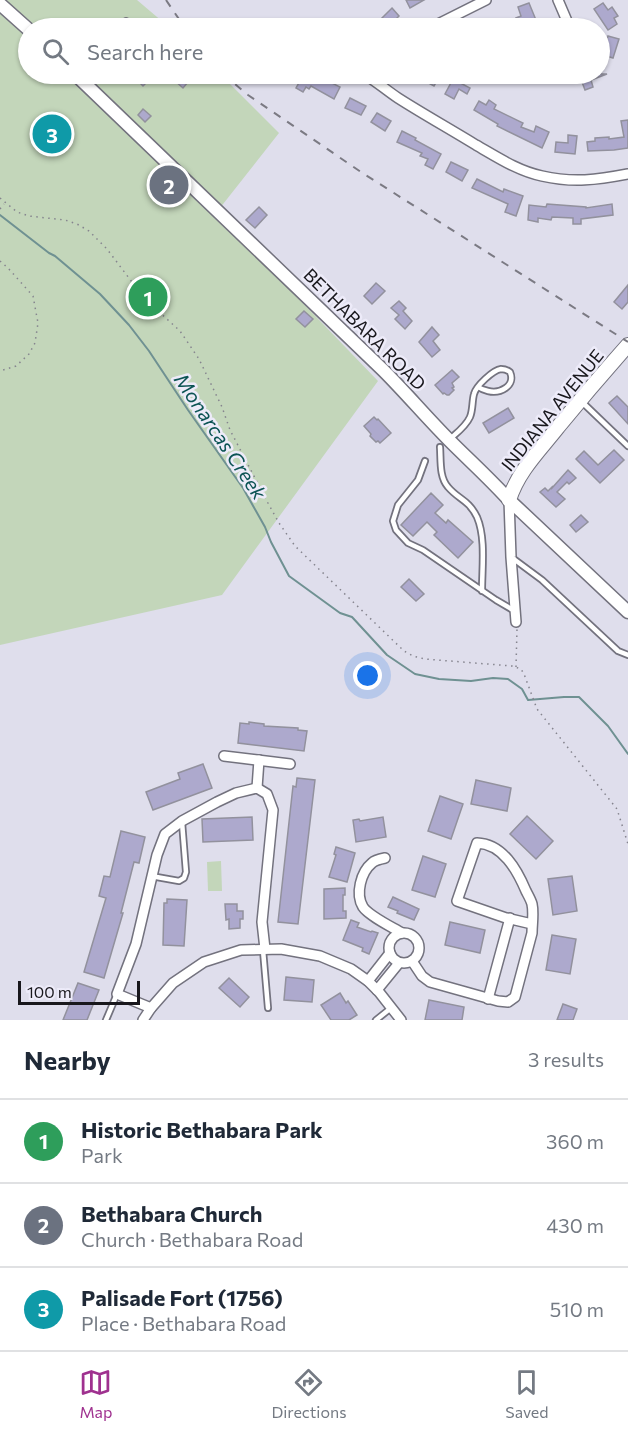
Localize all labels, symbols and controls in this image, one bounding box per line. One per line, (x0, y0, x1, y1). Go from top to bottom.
search box (18, 18, 610, 84)
icon: search (39, 35, 72, 68)
text: Search here (87, 38, 203, 65)
pin: 3 (32, 112, 72, 156)
pin: 2 (150, 162, 188, 207)
street label: BETHABARA ROAD (299, 263, 431, 395)
pin: 1 (128, 274, 168, 320)
street label: INDIANA AVENUE (496, 345, 608, 475)
water label: Monarcas Creek (170, 368, 273, 505)
your location (353, 661, 382, 690)
scale bar (18, 978, 140, 1006)
text: 100 m (27, 982, 72, 1001)
text: Nearby (24, 1044, 111, 1075)
text: 3 results (528, 1047, 604, 1071)
text: Historic Bethabara Park (81, 1116, 323, 1143)
text: 1 (39, 1129, 48, 1153)
text: 360 m (546, 1129, 604, 1153)
text: Park (81, 1143, 123, 1167)
text: Bethabara Church (81, 1200, 262, 1227)
text: 2 (38, 1213, 49, 1237)
text: 430 m (546, 1213, 604, 1237)
text: Church · Bethabara Road (81, 1227, 303, 1251)
text: Palisade Fort (1756) (81, 1284, 283, 1311)
text: 3 (38, 1297, 49, 1321)
text: 510 m (550, 1297, 604, 1321)
text: Place · Bethabara Road (81, 1311, 286, 1335)
tab: Map (79, 1366, 112, 1421)
tab: Directions (271, 1366, 346, 1421)
tab: Saved (505, 1366, 549, 1421)

